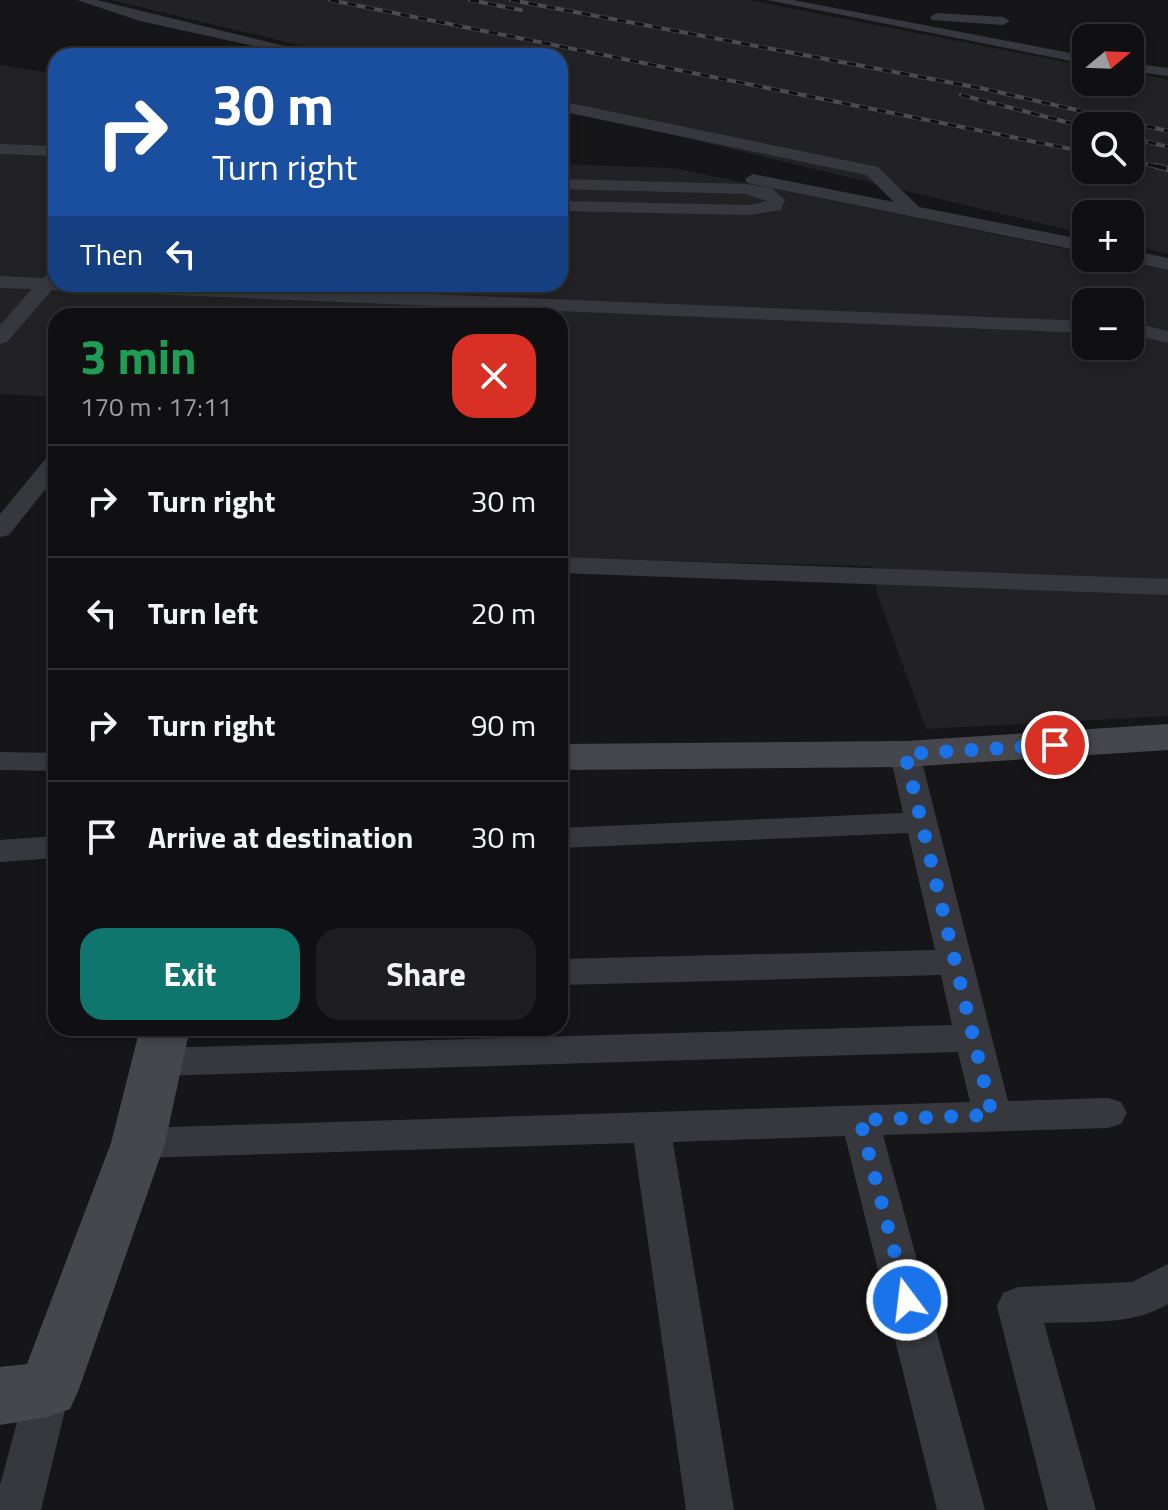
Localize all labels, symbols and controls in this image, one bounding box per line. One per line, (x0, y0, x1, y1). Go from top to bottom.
north arrow (1072, 24, 1144, 96)
map controls (1072, 24, 1144, 360)
text: 30 m (212, 62, 334, 147)
icon: right (80, 80, 184, 184)
button: search (1072, 112, 1144, 184)
text: Turn right (212, 139, 357, 194)
button: + (1072, 200, 1144, 272)
text: Then (80, 231, 143, 277)
icon: left (159, 232, 203, 276)
button: − (1072, 288, 1144, 360)
text: 3 min (80, 320, 197, 393)
button: close (452, 334, 536, 418)
text: 170 m · 17:11 (80, 387, 232, 426)
text: Turn right (148, 478, 276, 524)
text: 30 m (471, 478, 536, 524)
icon: right (80, 479, 124, 523)
text: Turn left (148, 590, 258, 636)
text: 20 m (471, 590, 536, 636)
icon: left (80, 591, 124, 635)
text: Turn right (148, 702, 276, 748)
text: 90 m (471, 702, 536, 748)
icon: right (80, 703, 124, 747)
pin (1021, 711, 1089, 779)
icon: arrive (1033, 723, 1077, 767)
text: Arrive at destination (148, 814, 413, 860)
text: 30 m (471, 814, 536, 860)
icon: arrive (80, 815, 124, 859)
button: Exit (80, 928, 300, 1020)
button: Share (316, 928, 536, 1020)
position arrow (865, 1258, 949, 1342)

